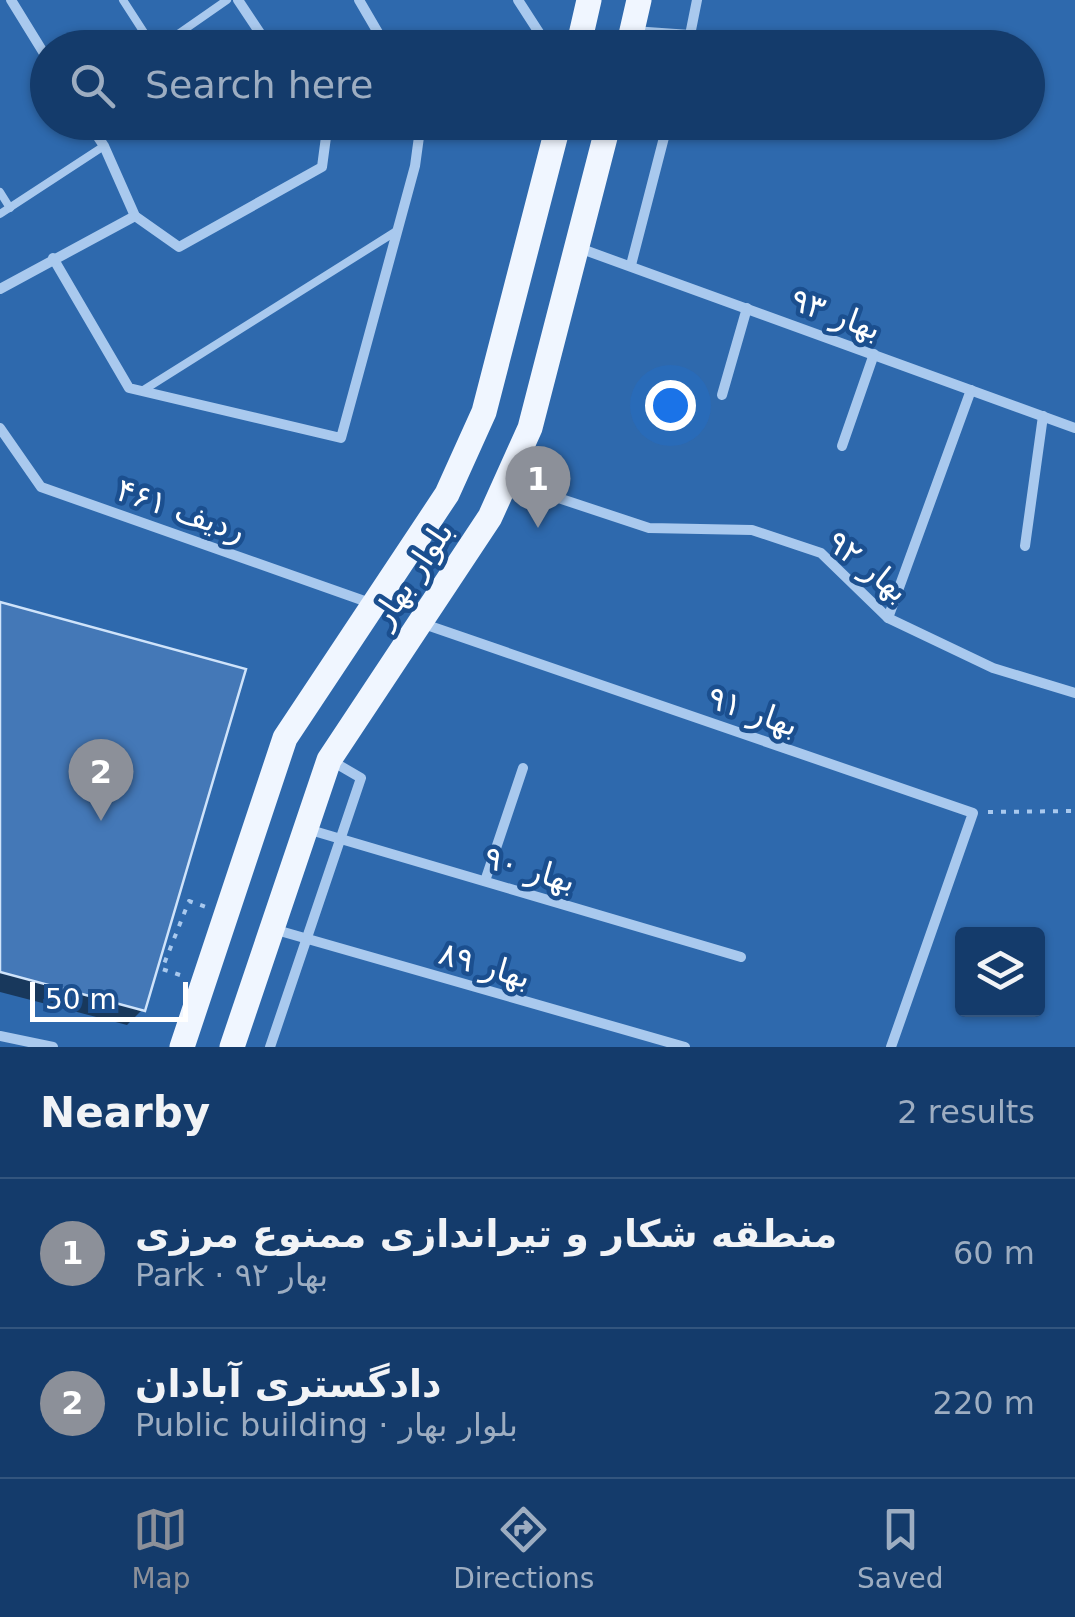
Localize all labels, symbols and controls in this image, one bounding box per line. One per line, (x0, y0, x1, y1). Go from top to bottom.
search box (30, 30, 1045, 140)
icon: search (65, 58, 120, 113)
text: Search here (145, 63, 373, 107)
street label: بهار ۹۳ (786, 280, 886, 348)
your location (645, 380, 696, 431)
pin: 1 (506, 446, 570, 528)
street label: ردیف ۴۶۱ (112, 470, 250, 550)
street label: بلوار بهار (362, 514, 461, 636)
street label: بهار ۹۲ (819, 522, 917, 610)
street label: بهار ۹۱ (703, 678, 803, 744)
pin: 2 (68, 738, 134, 821)
street label: بهار ۹۰ (480, 838, 580, 900)
map controls (955, 927, 1045, 1017)
button: layers (955, 927, 1045, 1017)
street label: بهار ۸۹ (435, 934, 535, 996)
scale bar (30, 977, 188, 1021)
text: 50 m (45, 983, 117, 1016)
text: Nearby (40, 1088, 210, 1137)
text: 2 results (897, 1093, 1035, 1131)
text: منطقه شکار و تیراندازی ممنوع مرزی (135, 1212, 837, 1256)
text: 1 (61, 1234, 84, 1272)
text: 60 m (953, 1234, 1035, 1272)
text: Park · بهار ۹۲ (135, 1256, 328, 1294)
text: دادگستری آبادان (135, 1362, 442, 1406)
text: 2 (61, 1384, 84, 1422)
text: 220 m (933, 1384, 1035, 1422)
text: Public building · بلوار بهار (135, 1406, 518, 1444)
tab: Map (131, 1502, 190, 1595)
tab: Directions (453, 1502, 594, 1595)
tab: Saved (857, 1502, 944, 1595)

